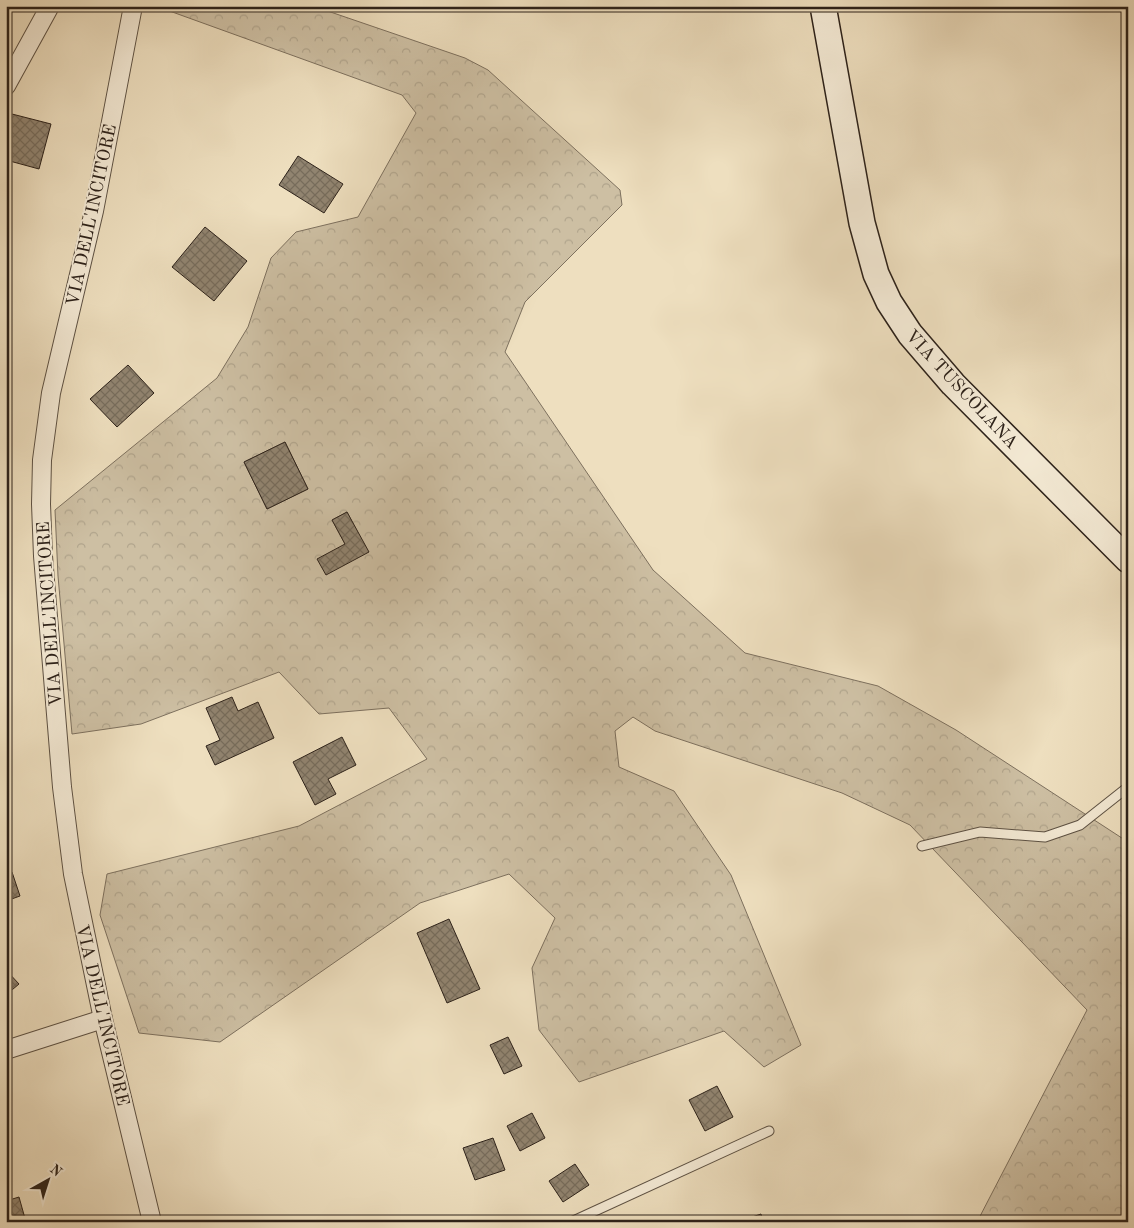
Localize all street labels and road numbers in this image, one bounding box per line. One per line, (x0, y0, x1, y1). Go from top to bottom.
street label: VIA DELL'INCITORE (64, 123, 120, 308)
street label: VIA TUSCOLANA (902, 327, 1021, 453)
street label: VIA DELL'INCITORE (35, 521, 65, 707)
street label: VIA DELL'INCITORE (72, 923, 132, 1108)

